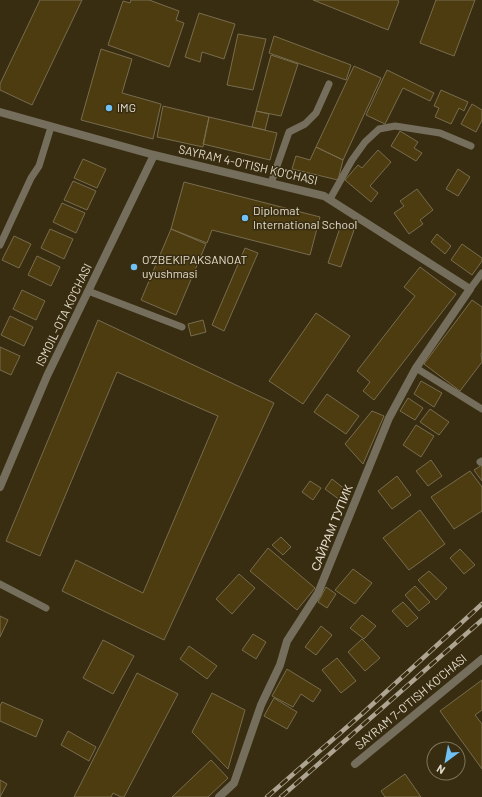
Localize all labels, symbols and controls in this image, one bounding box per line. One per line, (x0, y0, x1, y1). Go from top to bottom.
place label: IMG (117, 100, 136, 114)
marker: IMG (104, 103, 114, 113)
street label: SAYRAM 4-O'TISH KO'CHASI (177, 141, 319, 187)
place label: Diplomat International School (253, 203, 357, 231)
marker: Diplomat International School (240, 213, 250, 223)
place label: O'ZBEKIPAKSANOAT uyushmasi (142, 252, 248, 280)
street label: ISMOIL-OTA KO'CHASI (32, 261, 94, 368)
marker: O'ZBEKIPAKSANOAT uyushmasi (129, 262, 139, 272)
street label: САЙРАМ ТУПИК (307, 482, 355, 573)
street label: SAYRAM 7-O'TISH KO'CHASI (352, 650, 469, 752)
north arrow (426, 741, 466, 781)
text: N (434, 762, 447, 777)

